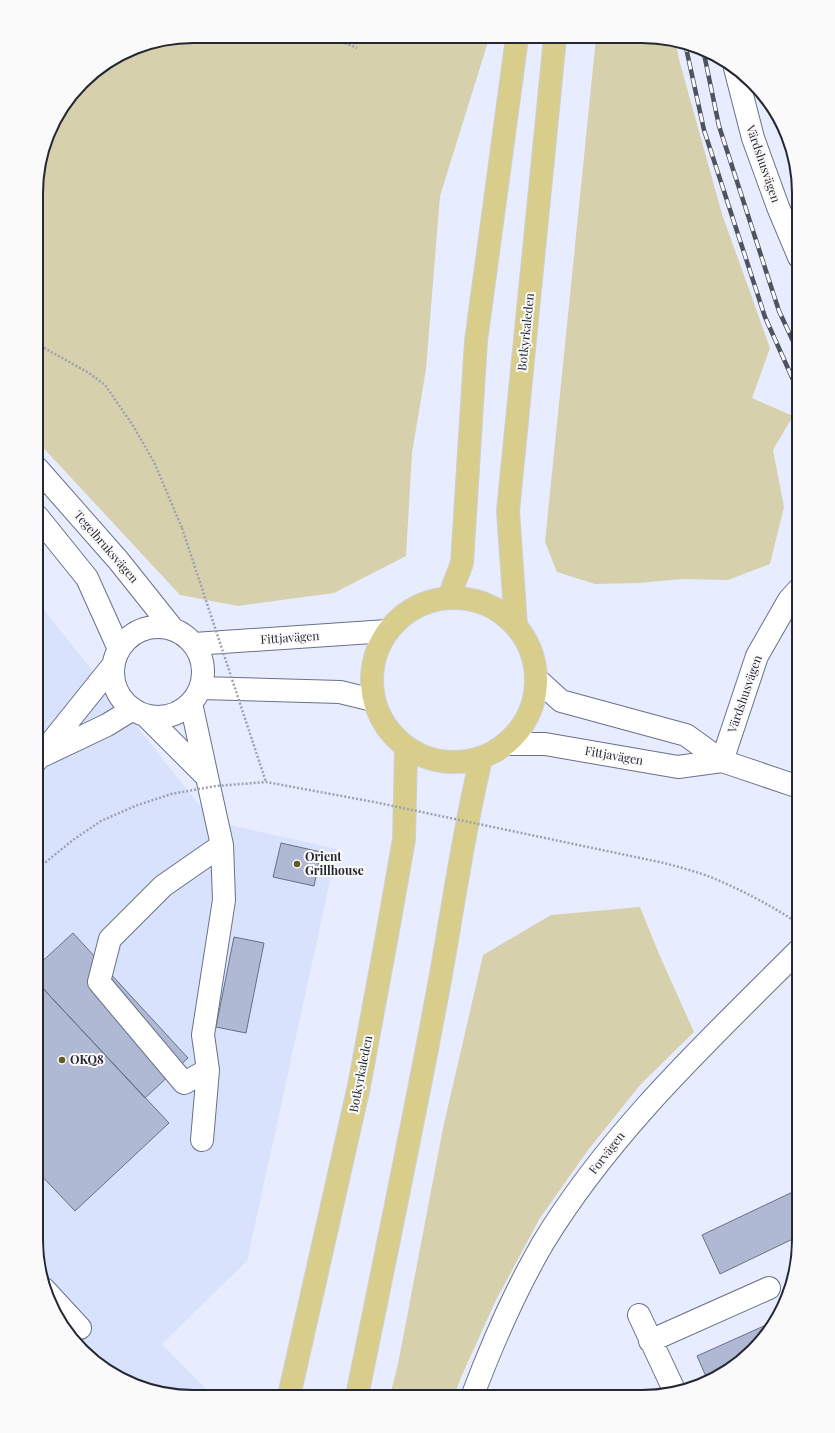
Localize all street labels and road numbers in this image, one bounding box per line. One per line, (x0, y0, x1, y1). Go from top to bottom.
street label: Värdshusvägen (743, 122, 785, 205)
street label: Botkyrkaleden (513, 292, 537, 372)
street label: Tegelbruksvägen (71, 507, 143, 586)
street label: Fittjavägen (260, 627, 320, 647)
street label: Värdshusvägen (723, 653, 765, 736)
street label: Fittjavägen (584, 742, 645, 768)
street label: Botkyrkaleden (345, 1034, 375, 1114)
street label: Forvägen (585, 1128, 628, 1177)

